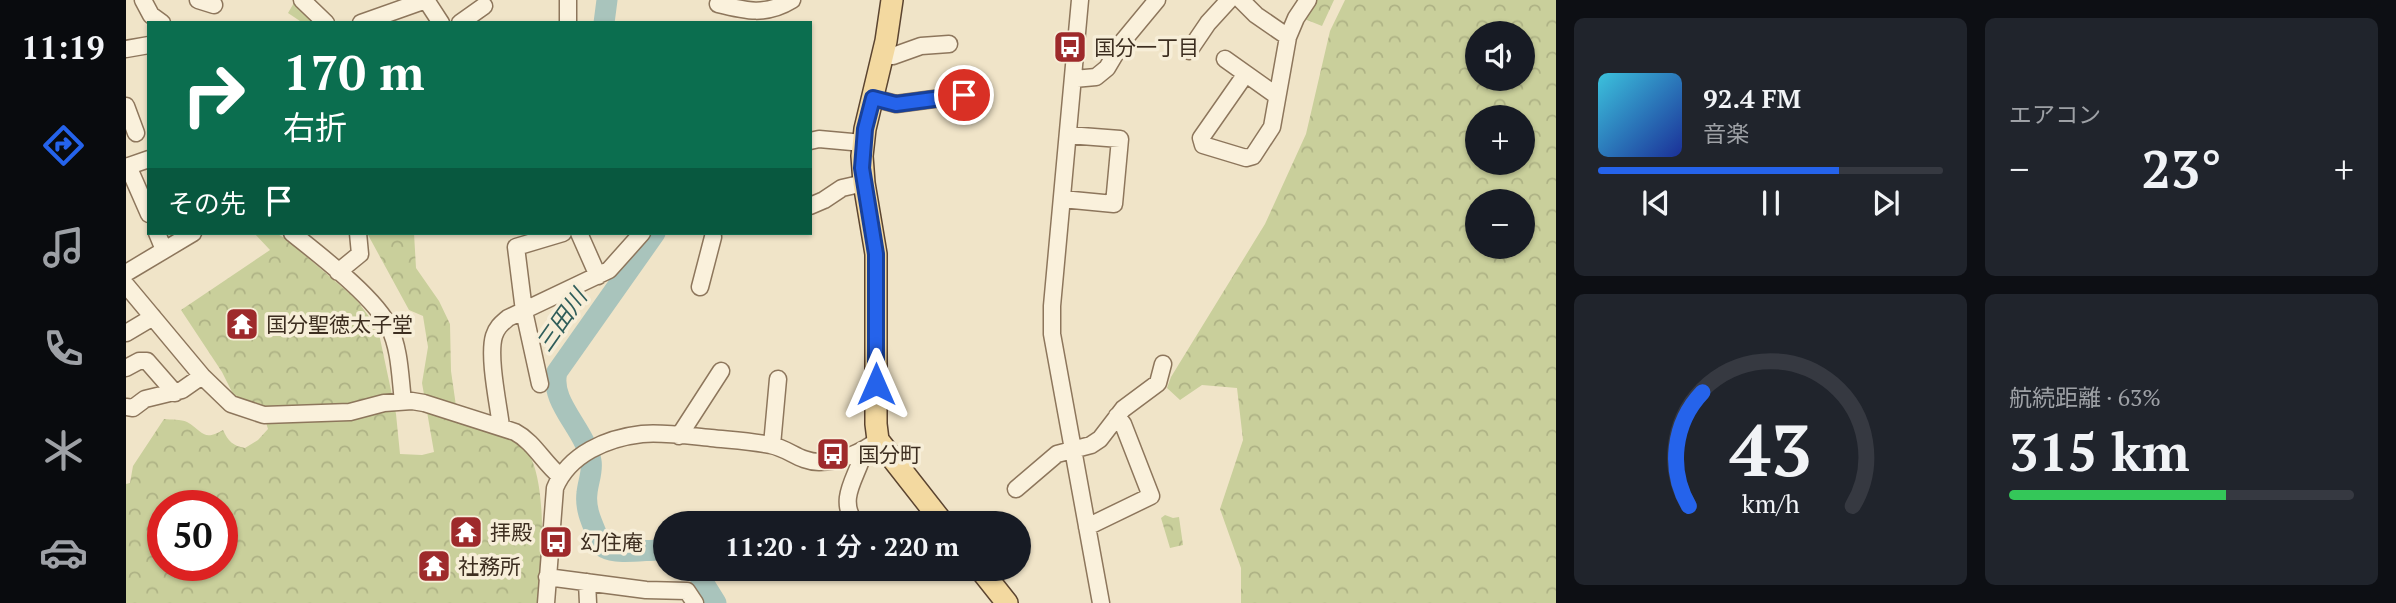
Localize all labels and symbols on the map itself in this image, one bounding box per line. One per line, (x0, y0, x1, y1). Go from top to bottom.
bus stop icon: 国分一丁目 (1051, 28, 1089, 66)
place label: 国分一丁目 (1094, 33, 1199, 61)
pin (934, 65, 994, 125)
water label: 三田川 (529, 280, 595, 357)
temple icon: 国分聖徳太子堂 (223, 305, 261, 343)
place label: 国分聖徳太子堂 (266, 310, 413, 338)
position arrow (839, 347, 913, 421)
bus stop icon: 国分町 (814, 435, 852, 473)
place label: 国分町 (858, 440, 921, 468)
speed limit sign: 50 (147, 490, 238, 581)
temple icon: 拝殿 (447, 513, 485, 551)
place label: 拝殿 (490, 518, 532, 546)
bus stop icon: 幻住庵 (537, 523, 575, 561)
place label: 幻住庵 (580, 528, 643, 556)
temple icon: 社務所 (415, 547, 453, 585)
place label: 社務所 (458, 552, 521, 580)

